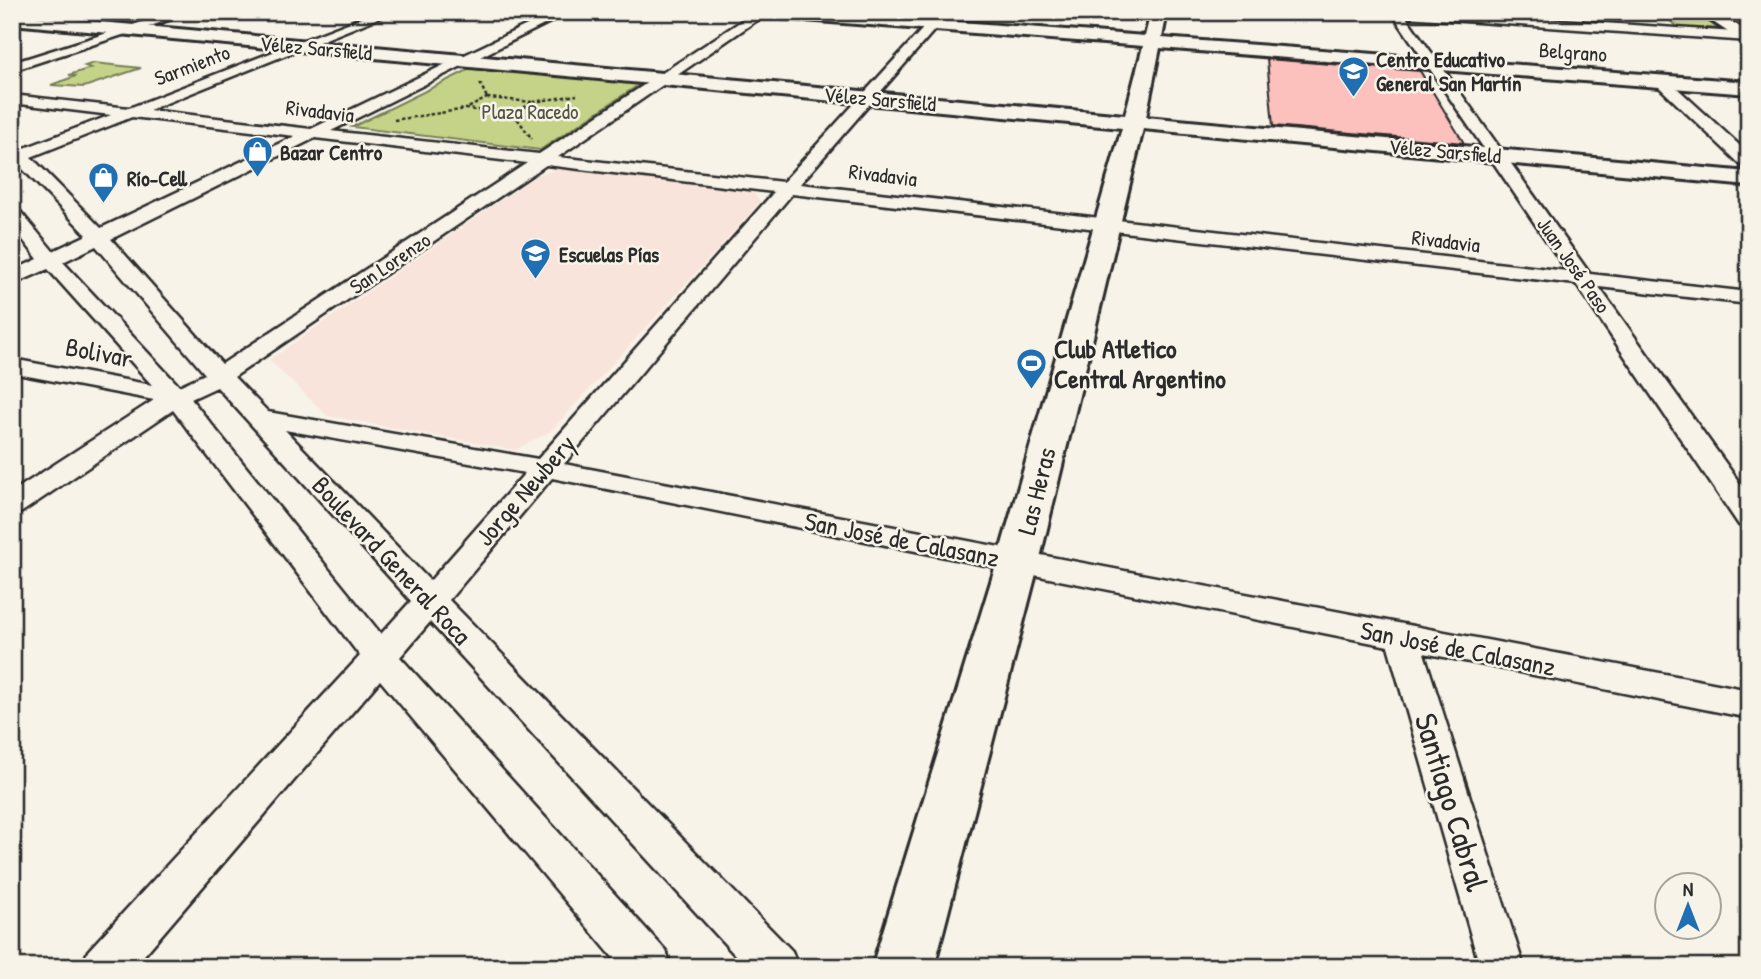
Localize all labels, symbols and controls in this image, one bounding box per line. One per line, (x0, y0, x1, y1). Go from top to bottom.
street label: Vélez Sarsfield (259, 29, 373, 67)
street label: Belgrano (1538, 35, 1608, 69)
street label: Sarmiento (150, 37, 234, 93)
place label: Centro Educativo General San Martín (1376, 45, 1521, 98)
school or university icon: Centro Educativo General San Martín (1336, 54, 1370, 98)
street label: Vélez Sarsfield (823, 80, 937, 118)
street label: Rivadavia (284, 92, 356, 130)
park label: Plaza Racedo (482, 97, 578, 126)
street label: Vélez Sarsfield (1388, 132, 1502, 170)
shop icon: Bazar Centro (240, 135, 274, 179)
place label: Bazar Centro (280, 138, 383, 167)
street label: Rivadavia (847, 156, 919, 194)
shop icon: Río-Cell (87, 161, 121, 205)
place label: Río-Cell (127, 164, 188, 193)
street label: Juan José Paso (1530, 211, 1618, 319)
street label: Rivadavia (1410, 222, 1482, 260)
street label: San Lorenzo (344, 225, 436, 301)
school or university icon: Escuelas Pías (519, 237, 553, 281)
place label: Escuelas Pías (559, 240, 659, 269)
street label: Bolivar (63, 328, 135, 376)
place label: Club Atletico Central Argentino (1054, 331, 1226, 397)
sports icon: Club Atletico Central Argentino (1014, 346, 1048, 390)
street label: Jorge Newbery (467, 427, 583, 553)
street label: Las Heras (1008, 444, 1064, 538)
street label: Boulevard General Roca (305, 468, 479, 652)
street label: San José de Calasanz (802, 503, 1002, 575)
street label: San José de Calasanz (1358, 612, 1558, 684)
street label: Santiago Cabral (1405, 708, 1500, 897)
north arrow (1652, 870, 1722, 940)
text: N (1683, 876, 1693, 902)

